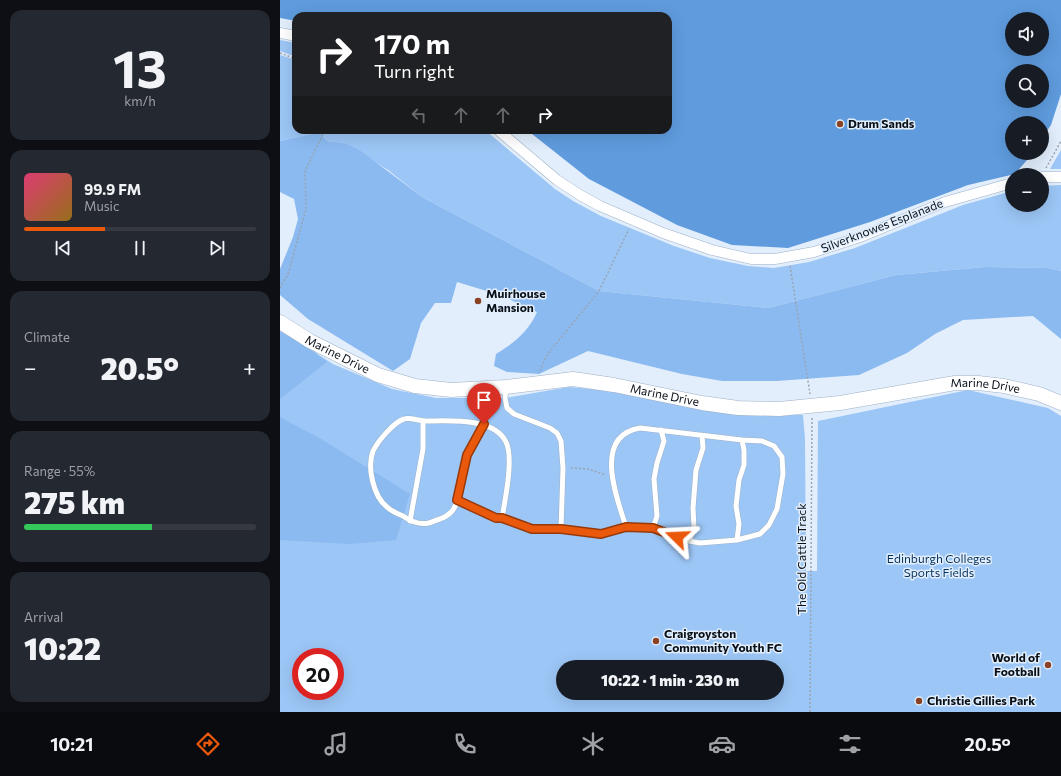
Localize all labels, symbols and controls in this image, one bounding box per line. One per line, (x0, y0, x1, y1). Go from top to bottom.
map controls (1005, 12, 1049, 212)
button: sound (1005, 12, 1049, 56)
text: 170 m (374, 26, 450, 60)
icon: right (308, 28, 360, 80)
text: 13 (113, 35, 167, 99)
text: Turn right (374, 60, 454, 82)
button: search (1005, 64, 1049, 108)
text: km/h (124, 93, 156, 109)
icon: left (408, 104, 430, 126)
icon: ahead (450, 104, 472, 126)
icon: ahead (492, 104, 514, 126)
icon: right (534, 104, 556, 126)
place label: Drum Sands (848, 116, 915, 130)
button: + (1005, 116, 1049, 160)
marker: Drum Sands (835, 119, 845, 129)
button: − (1005, 168, 1049, 212)
text: 99.9 FM (84, 180, 141, 198)
street label: Silverknowes Esplanade (819, 195, 945, 255)
text: Music (84, 198, 119, 214)
icon: previous (52, 237, 74, 259)
icon: pause (129, 237, 151, 259)
icon: next (206, 237, 228, 259)
place label: Muirhouse Mansion (486, 286, 546, 314)
marker: Muirhouse Mansion (473, 296, 483, 306)
text: Climate (24, 329, 70, 345)
street label: Marine Drive (303, 332, 372, 376)
text: 20.5° (100, 349, 179, 386)
text: − (24, 354, 37, 381)
text: + (243, 354, 256, 381)
street label: Marine Drive (950, 375, 1022, 395)
street label: Marine Drive (629, 380, 701, 408)
pin (467, 383, 501, 424)
icon: arrive (473, 389, 495, 411)
text: Range · 55% (24, 463, 95, 479)
text: 275 km (24, 483, 125, 520)
street label: The Old Cattle Track (794, 503, 808, 615)
position arrow (656, 516, 698, 558)
park label: Edinburgh Colleges Sports Fields (887, 551, 991, 579)
text: Arrival (24, 609, 63, 625)
place label: Craigroyston Community Youth FC (664, 626, 782, 654)
text: 10:22 (24, 629, 101, 666)
marker: Craigroyston Community Youth FC (651, 636, 661, 646)
speed limit sign: 20 (292, 648, 344, 700)
place label: World of Football (992, 650, 1040, 678)
marker: World of Football (1043, 660, 1053, 670)
text: 10:22 · 1 min · 230 m (601, 671, 739, 689)
place label: Christie Gillies Park (927, 693, 1035, 707)
marker: Christie Gillies Park (914, 696, 924, 706)
icon: directions (194, 730, 222, 758)
icon: music (322, 730, 350, 758)
icon: phone (451, 730, 479, 758)
icon: climate (579, 730, 607, 758)
icon: car (708, 730, 736, 758)
icon: filters (836, 730, 864, 758)
text: 10:21 (50, 733, 93, 755)
text: 20.5° (965, 733, 1011, 755)

